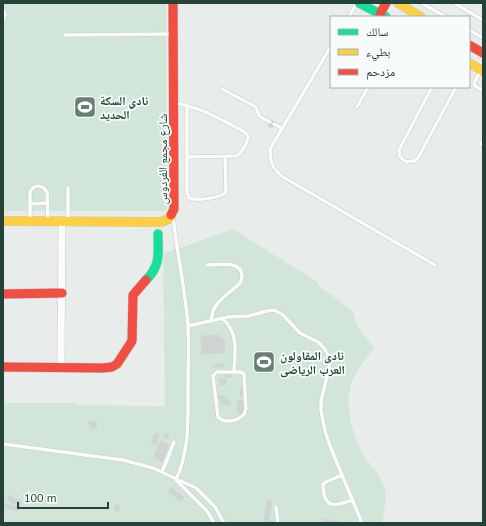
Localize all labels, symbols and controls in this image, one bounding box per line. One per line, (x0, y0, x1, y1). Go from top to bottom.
legend (330, 16, 470, 88)
text: سالك (366, 24, 388, 39)
text: بطيء (366, 44, 390, 62)
text: مزدحم (366, 64, 395, 80)
place label: نادي السكة الحديد (100, 93, 148, 122)
sports icon: نادي السكة الحديد (72, 94, 98, 120)
street label: شارع مجمع الفردوس (155, 113, 171, 205)
place label: نادى المقاولون العرب الرياضى (280, 348, 345, 378)
sports icon: نادى المقاولون العرب الرياضى (251, 349, 277, 375)
scale bar (18, 484, 108, 510)
text: 100 m (24, 490, 57, 505)

